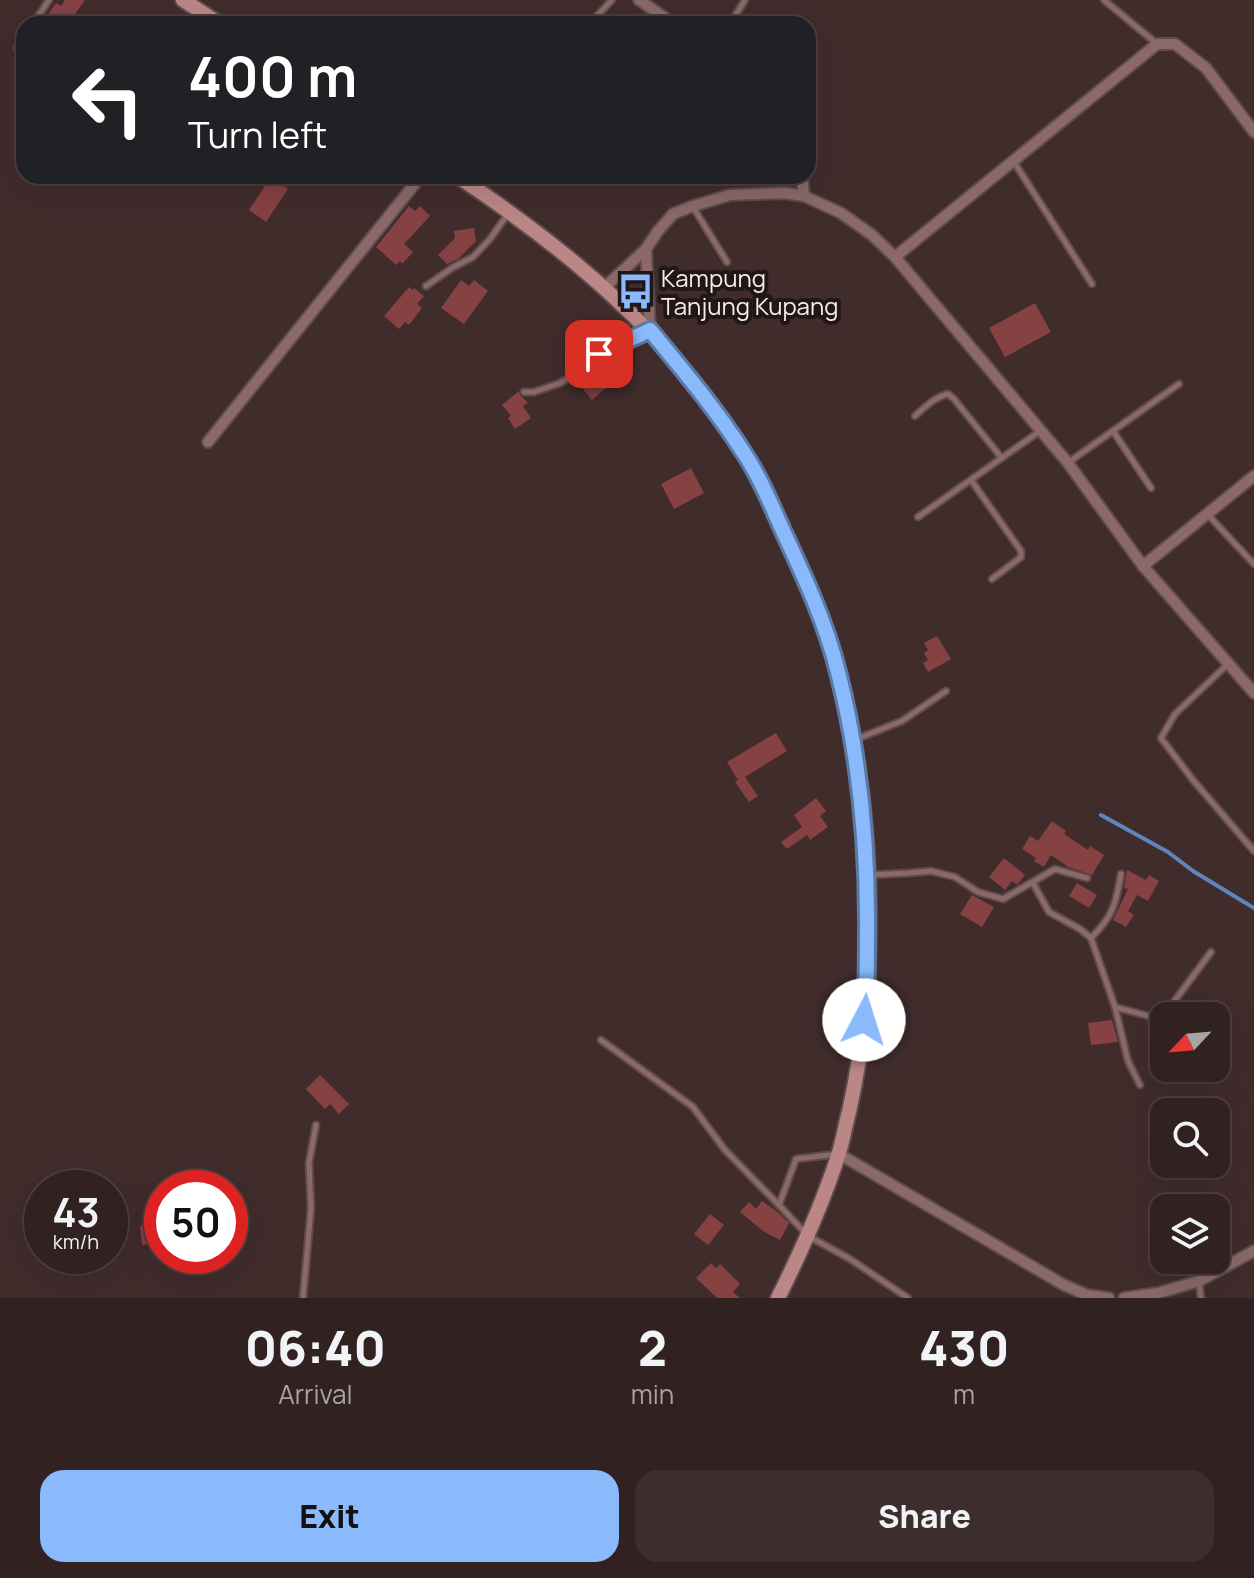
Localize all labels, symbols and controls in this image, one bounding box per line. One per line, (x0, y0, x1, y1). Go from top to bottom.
text: 400 m (188, 37, 357, 114)
icon: left (56, 48, 160, 152)
text: Turn left (188, 110, 327, 159)
place label: Kampung Tanjung Kupang (661, 261, 838, 322)
bus stop icon: Kampung Tanjung Kupang (616, 272, 654, 310)
pin (565, 320, 633, 388)
icon: arrive (577, 332, 621, 376)
position arrow (822, 978, 906, 1062)
north arrow (1150, 1002, 1230, 1082)
map controls (1150, 1002, 1230, 1274)
button: search (1150, 1098, 1230, 1178)
speed limit sign: 50 (144, 1170, 248, 1274)
text: 43 (52, 1184, 100, 1239)
button: layers (1150, 1194, 1230, 1274)
text: km/h (53, 1228, 99, 1255)
text: 06:40 (245, 1315, 386, 1380)
text: 2 (638, 1315, 667, 1380)
text: 430 (919, 1315, 1009, 1380)
text: Arrival (278, 1376, 352, 1412)
text: min (631, 1376, 674, 1412)
text: m (953, 1376, 975, 1412)
button: Exit (40, 1470, 619, 1562)
button: Share (635, 1470, 1214, 1562)

